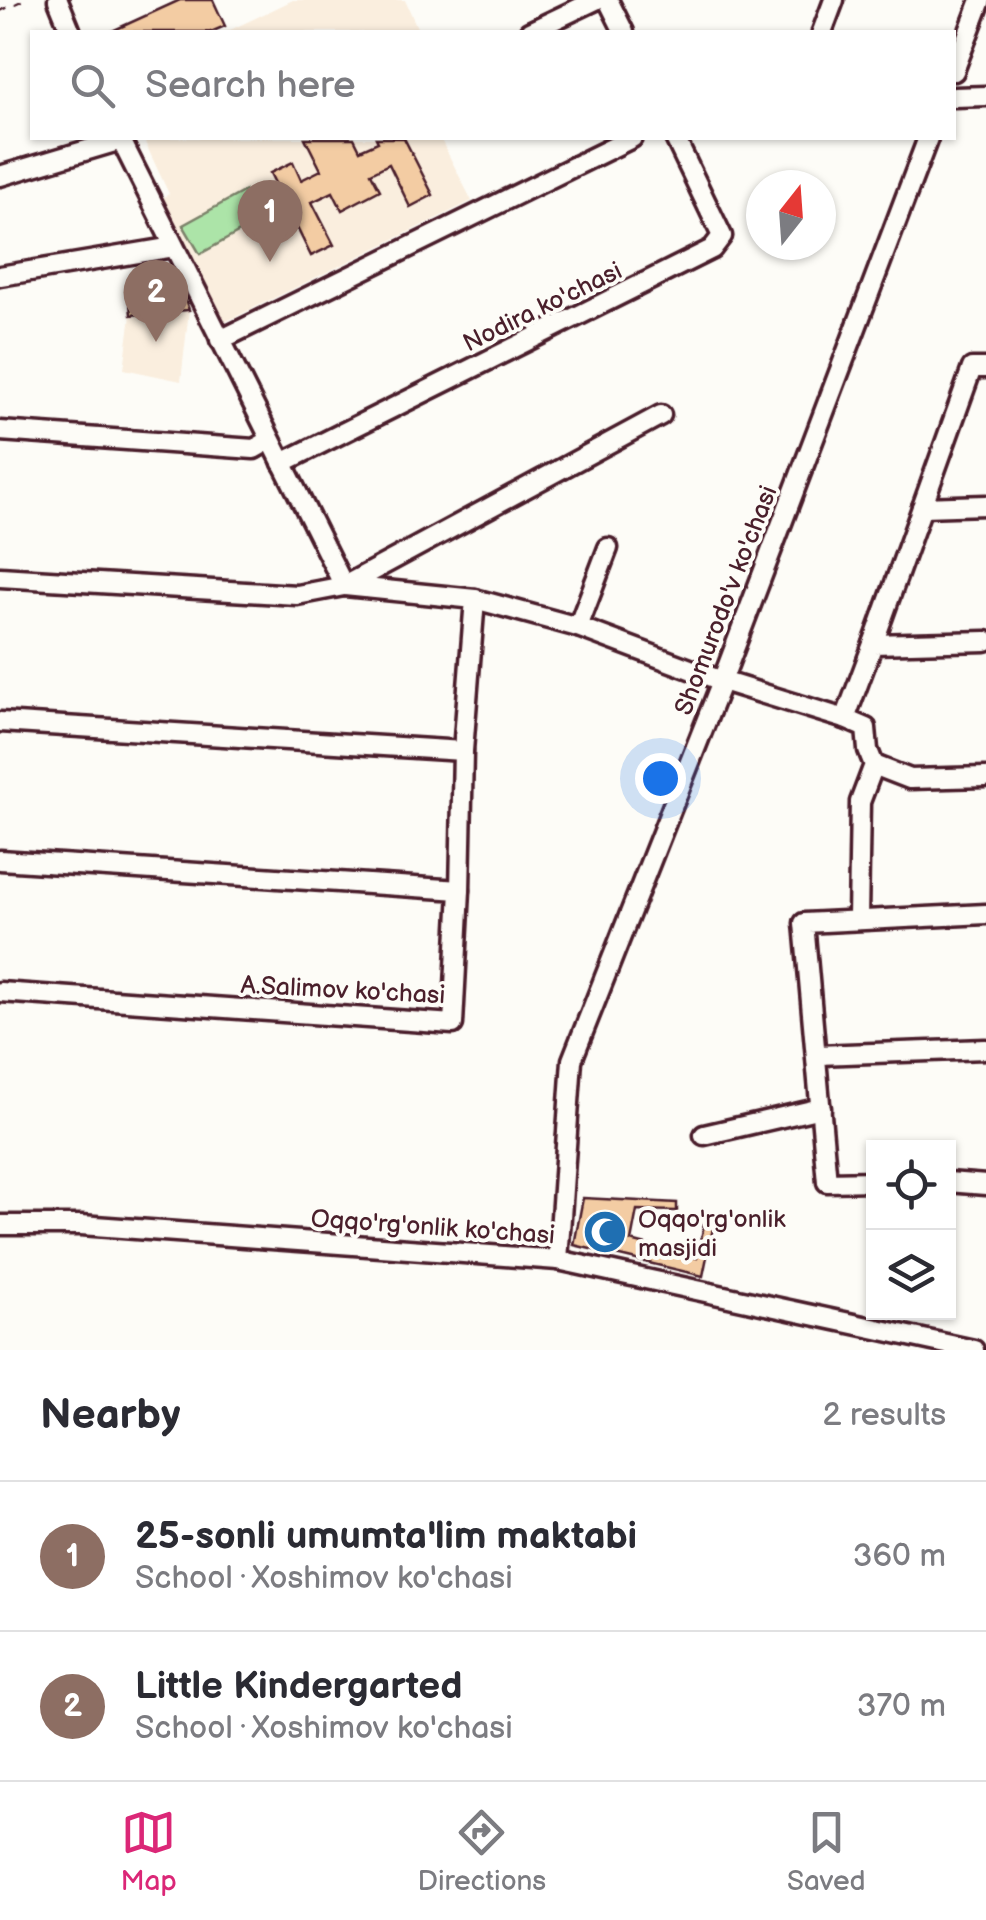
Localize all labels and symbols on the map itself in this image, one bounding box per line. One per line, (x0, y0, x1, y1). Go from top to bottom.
north arrow (746, 170, 836, 260)
pin: 1 (238, 180, 302, 262)
street label: Nodira ko'chasi (458, 256, 627, 359)
pin: 2 (124, 260, 188, 342)
street label: Shomurodo'v ko'chasi (668, 481, 784, 720)
your location (635, 753, 686, 804)
street label: A.Salimov ko'chasi (240, 970, 446, 1011)
street label: Oqqo'rg'onlik ko'chasi (310, 1204, 556, 1251)
place label: Oqqo'rg'onlik masjidi (638, 1204, 786, 1264)
mosque icon: Oqqo'rg'onlik masjidi (582, 1209, 628, 1255)

